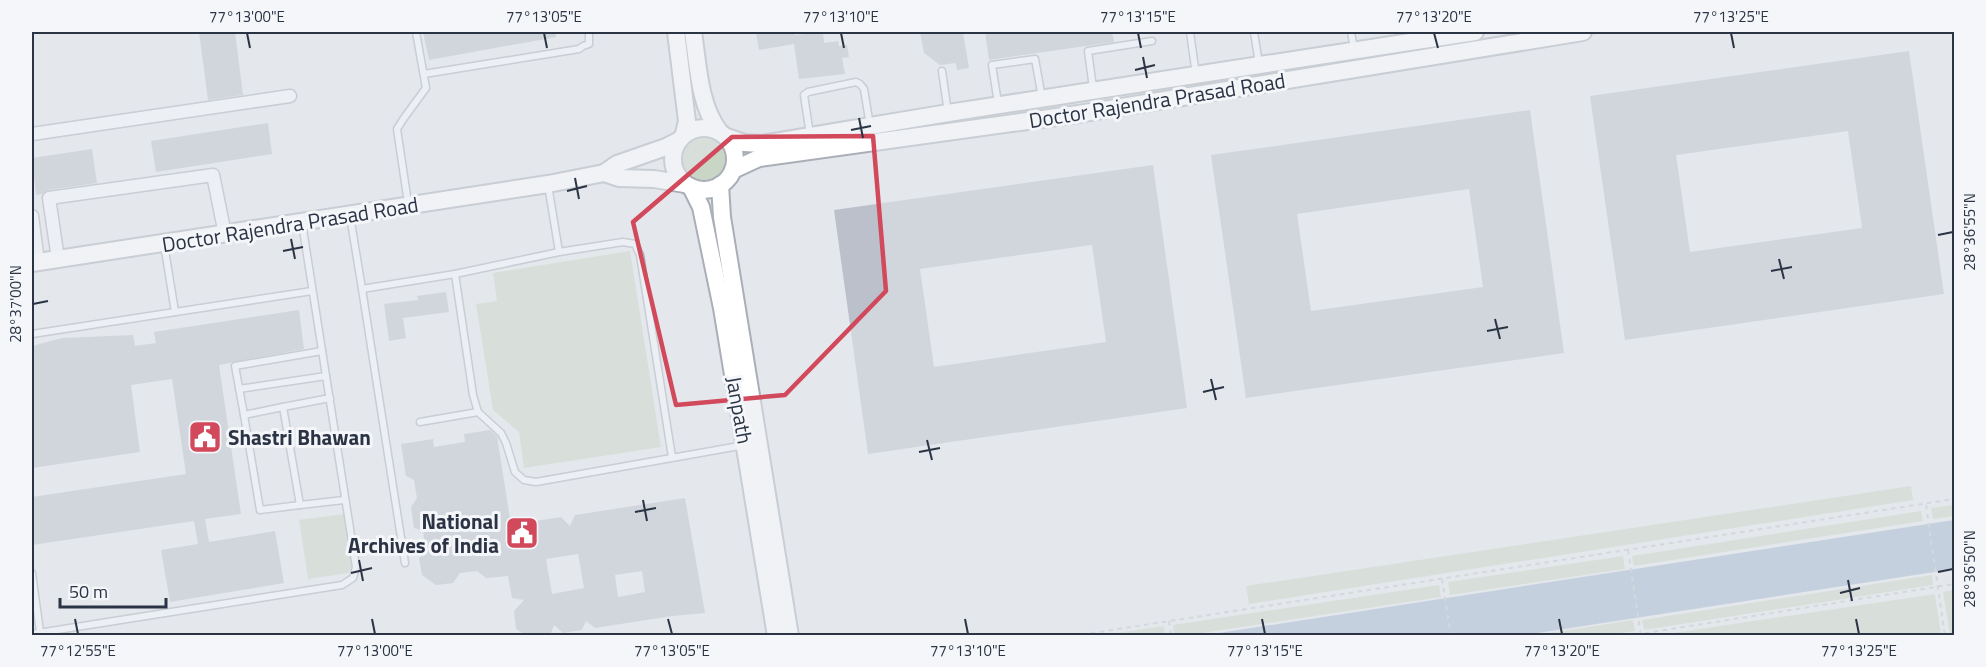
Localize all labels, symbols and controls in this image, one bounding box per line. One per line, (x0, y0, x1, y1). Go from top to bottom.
text: 77°13'00"E (209, 5, 285, 28)
text: 77°13'05"E (506, 5, 582, 28)
text: 77°13'10"E (803, 5, 879, 28)
text: 77°13'15"E (1100, 5, 1176, 28)
text: 77°13'20"E (1396, 5, 1472, 28)
text: 77°13'25"E (1693, 5, 1769, 28)
street label: Doctor Rajendra Prasad Road (1026, 64, 1288, 136)
street label: Doctor Rajendra Prasad Road (159, 188, 421, 260)
text: 28°36'55"N (1958, 193, 1981, 271)
text: 28°37'00"N (4, 265, 27, 343)
street label: Janpath (718, 374, 762, 446)
public building icon: Shastri Bhawan (187, 419, 223, 455)
place label: Shastri Bhawan (228, 421, 371, 453)
place label: National Archives of India (348, 505, 499, 561)
public building icon: National Archives of India (504, 515, 540, 551)
text: 28°36'50"N (1958, 530, 1981, 608)
scale bar (60, 571, 166, 609)
text: 50 m (69, 578, 108, 605)
text: 77°12'55"E (40, 639, 116, 662)
text: 77°13'00"E (337, 639, 413, 662)
text: 77°13'05"E (634, 639, 710, 662)
text: 77°13'10"E (930, 639, 1006, 662)
text: 77°13'15"E (1227, 639, 1303, 662)
text: 77°13'20"E (1524, 639, 1600, 662)
text: 77°13'25"E (1821, 639, 1897, 662)

